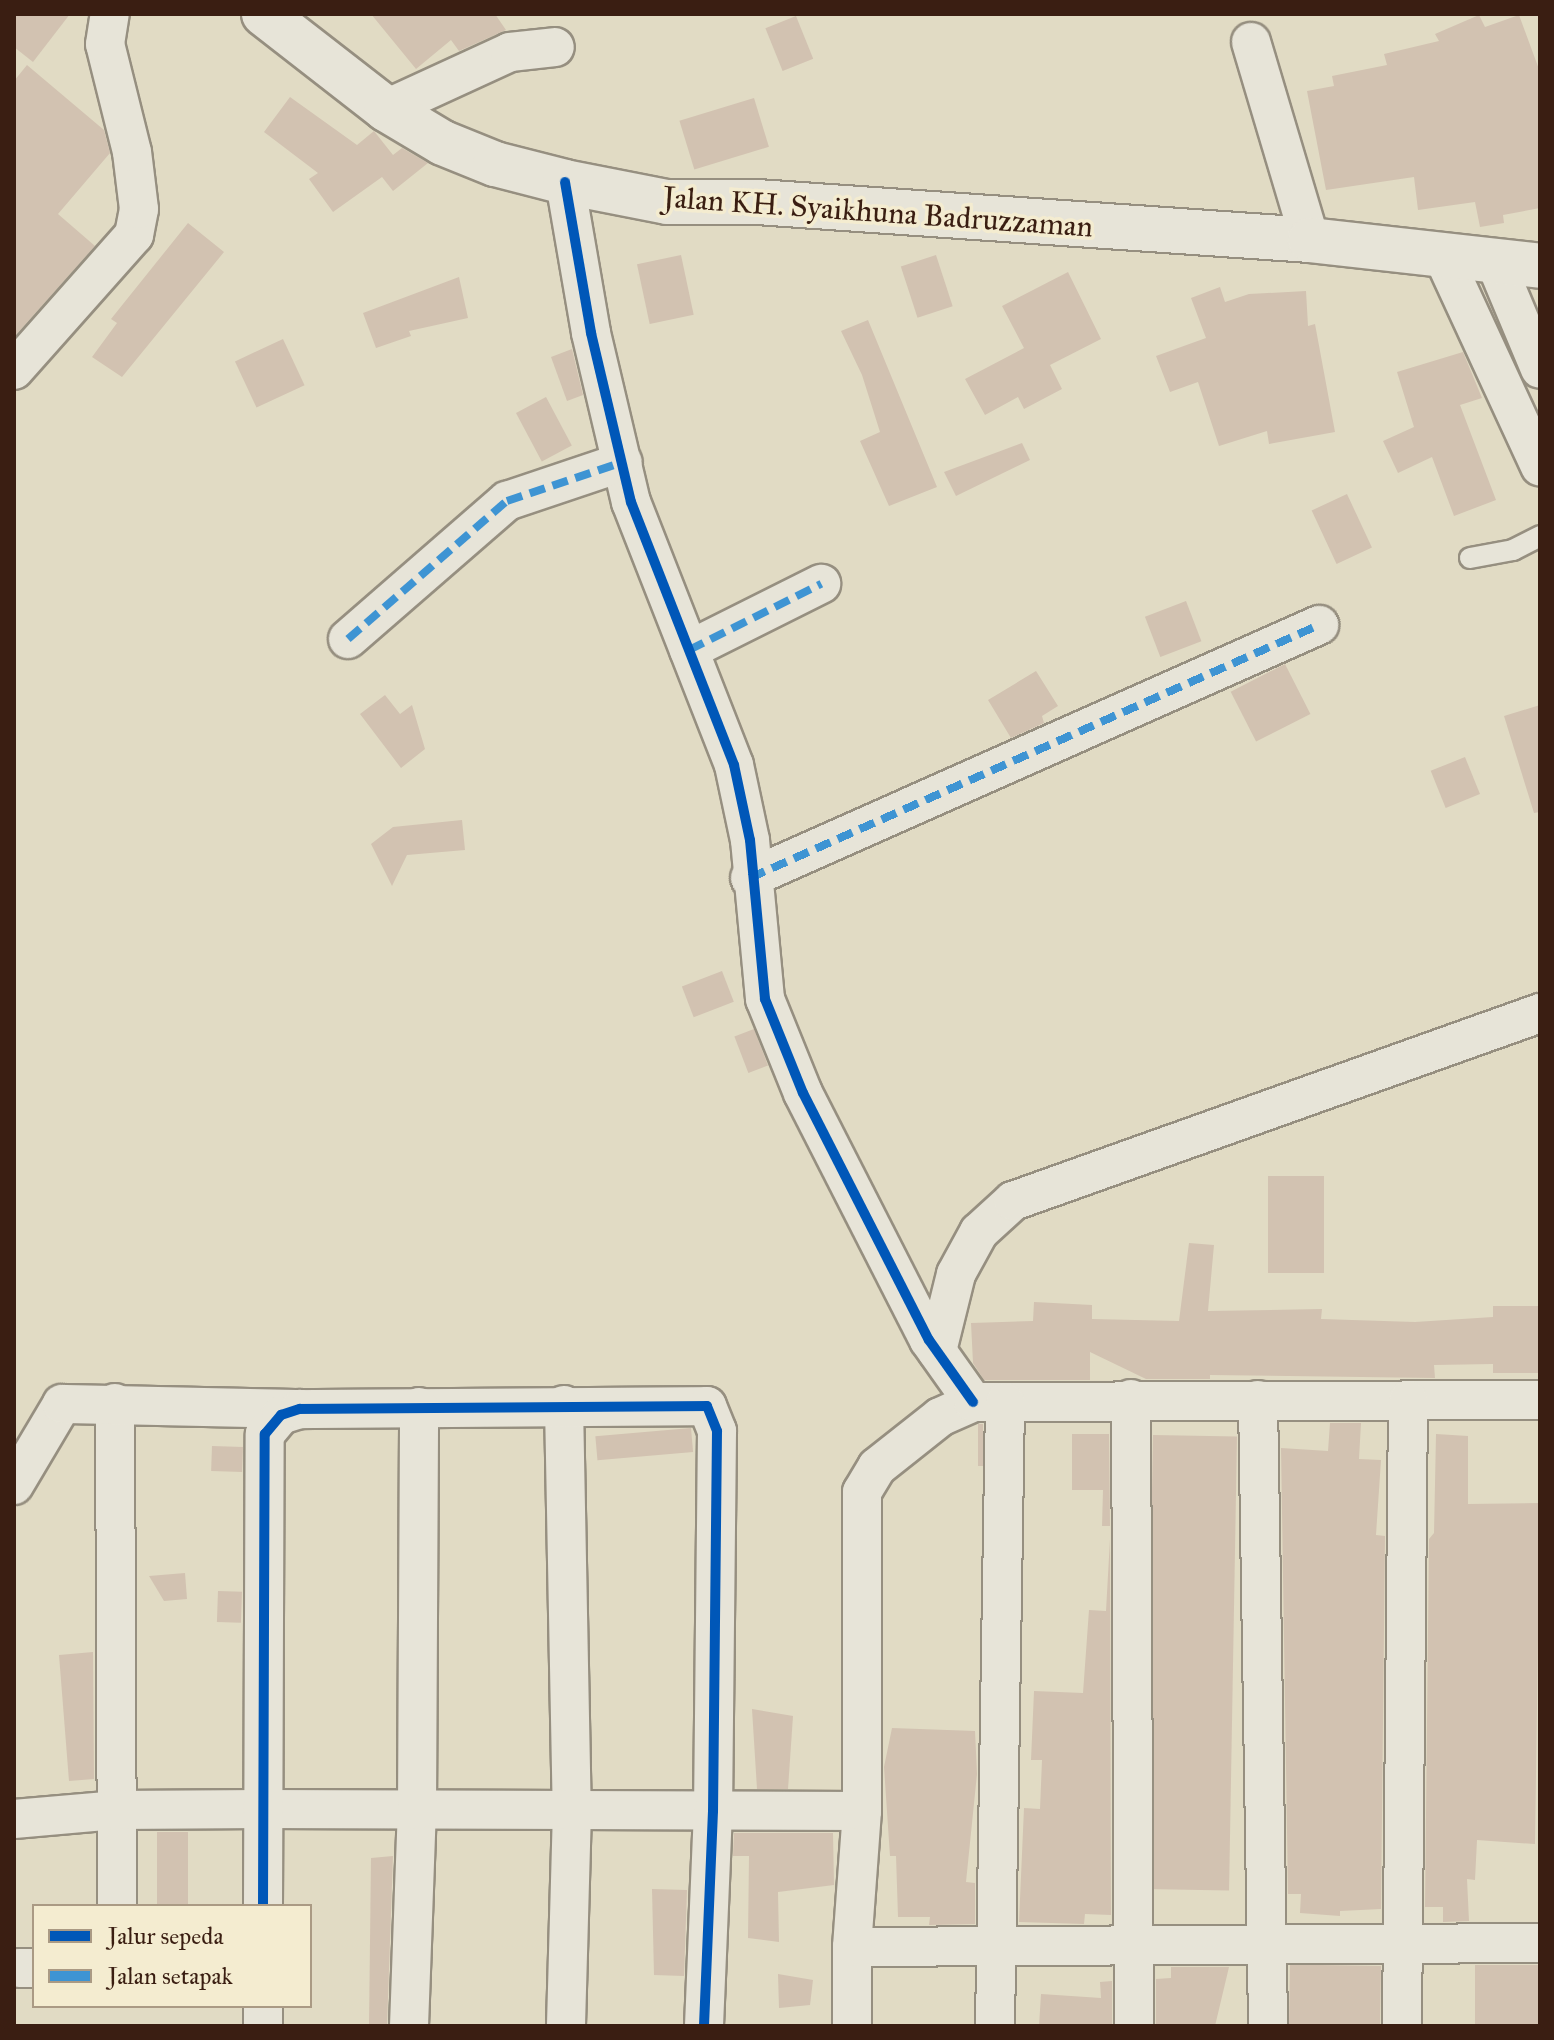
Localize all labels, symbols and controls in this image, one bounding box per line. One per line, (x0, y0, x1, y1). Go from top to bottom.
street label: Jalan KH. Syaikhuna Badruzzaman (662, 179, 1094, 245)
legend (32, 1904, 312, 2008)
text: Jalur sepeda (108, 1921, 224, 1951)
text: Jalan setapak (108, 1961, 233, 1991)

